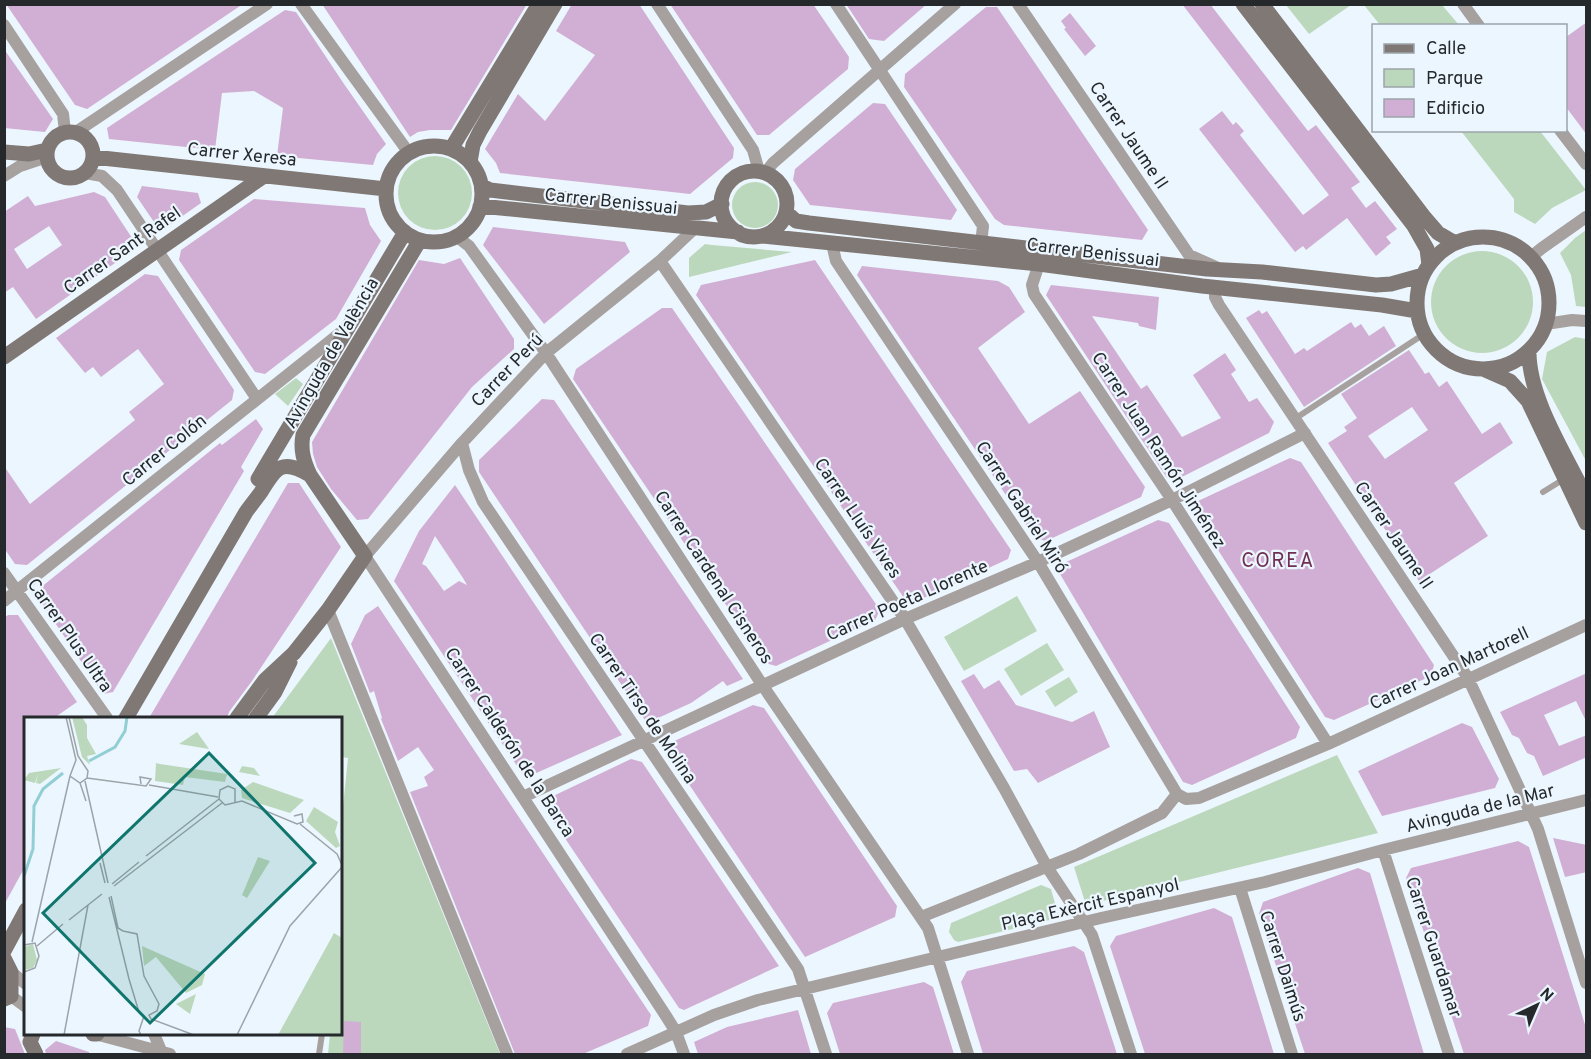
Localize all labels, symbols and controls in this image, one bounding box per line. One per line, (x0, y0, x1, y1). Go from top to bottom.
legend (1372, 24, 1567, 132)
text: Calle (1426, 38, 1466, 61)
text: Parque (1426, 68, 1483, 91)
street label: Carrer Jaume II (1083, 78, 1172, 194)
text: Edificio (1426, 98, 1485, 121)
street label: Carrer Xeresa (186, 138, 298, 173)
street label: Carrer Benissuai (543, 184, 678, 221)
street label: Carrer Sant Rafel (60, 202, 186, 300)
street label: Carrer Benissuai (1025, 234, 1160, 273)
street label: Avinguda de València (280, 274, 385, 433)
street label: Carrer Perú (467, 329, 549, 413)
street label: Carrer Juan Ramón Jiménez (1085, 348, 1230, 554)
street label: Carrer Colón (118, 410, 212, 492)
street label: Carrer Gabriel Miró (969, 437, 1072, 578)
street label: Carrer Lluís Vives (808, 454, 906, 584)
street label: Carrer Jaume II (1348, 478, 1437, 594)
street label: Carrer Cardenal Cisneros (648, 487, 777, 669)
district label: COREA (1241, 549, 1315, 575)
street label: Carrer Poeta Llorente (823, 555, 992, 647)
street label: Carrer Plus Ultra (21, 574, 117, 697)
street label: Carrer Joan Martorell (1366, 622, 1533, 716)
street label: Carrer Tirso de Molina (583, 629, 701, 789)
street label: Carrer Calderón de la Barca (439, 644, 579, 842)
inset map (24, 717, 342, 1035)
street label: Avinguda de la Mar (1404, 780, 1557, 839)
street label: Plaça Exèrcit Espanyol (999, 874, 1182, 937)
street label: Carrer Guardamar (1399, 874, 1466, 1021)
street label: Carrer Daimús (1253, 908, 1310, 1025)
north arrow (1507, 975, 1567, 1035)
text: N (1535, 984, 1557, 1007)

